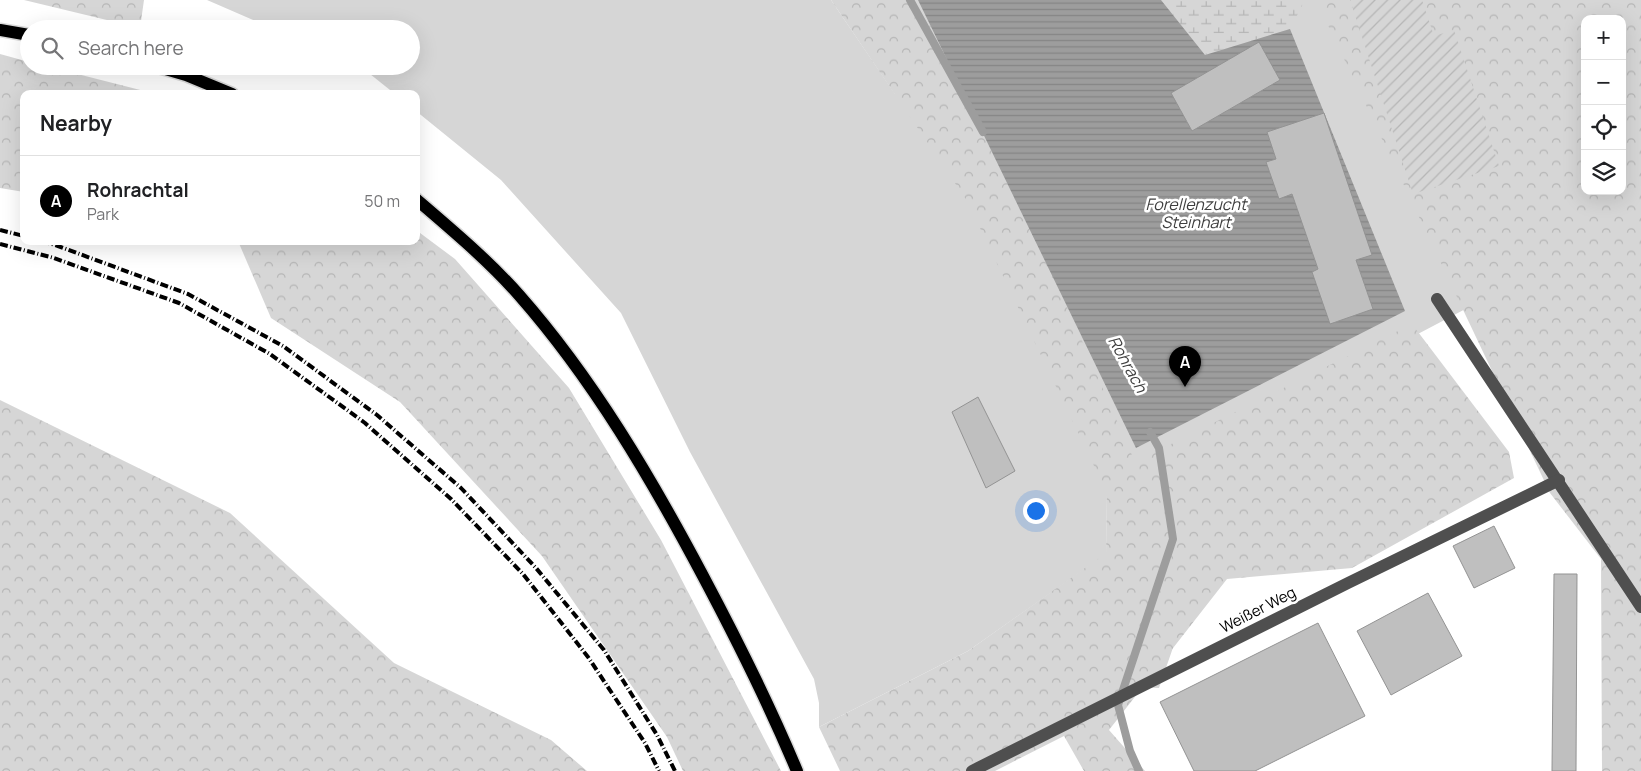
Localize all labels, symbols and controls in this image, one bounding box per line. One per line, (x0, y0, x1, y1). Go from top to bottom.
map controls (1581, 15, 1626, 195)
button: + (1581, 15, 1626, 60)
search box (20, 20, 420, 75)
icon: search (38, 34, 66, 62)
text: Search here (78, 35, 184, 61)
button: − (1581, 60, 1626, 105)
button: locate (1581, 105, 1626, 150)
text: Nearby (40, 109, 112, 137)
button: layers (1581, 150, 1626, 195)
text: Rohrachtal (87, 177, 189, 203)
text: A (51, 190, 61, 212)
text: 50 m (364, 190, 400, 212)
water label: Forellenzucht Steinhart (1145, 193, 1248, 233)
text: Park (87, 203, 119, 225)
water label: Rohrach (1103, 332, 1153, 397)
pin: A (1169, 346, 1201, 387)
your location (1023, 498, 1049, 524)
street label: Weißer Weg (1216, 582, 1299, 638)

